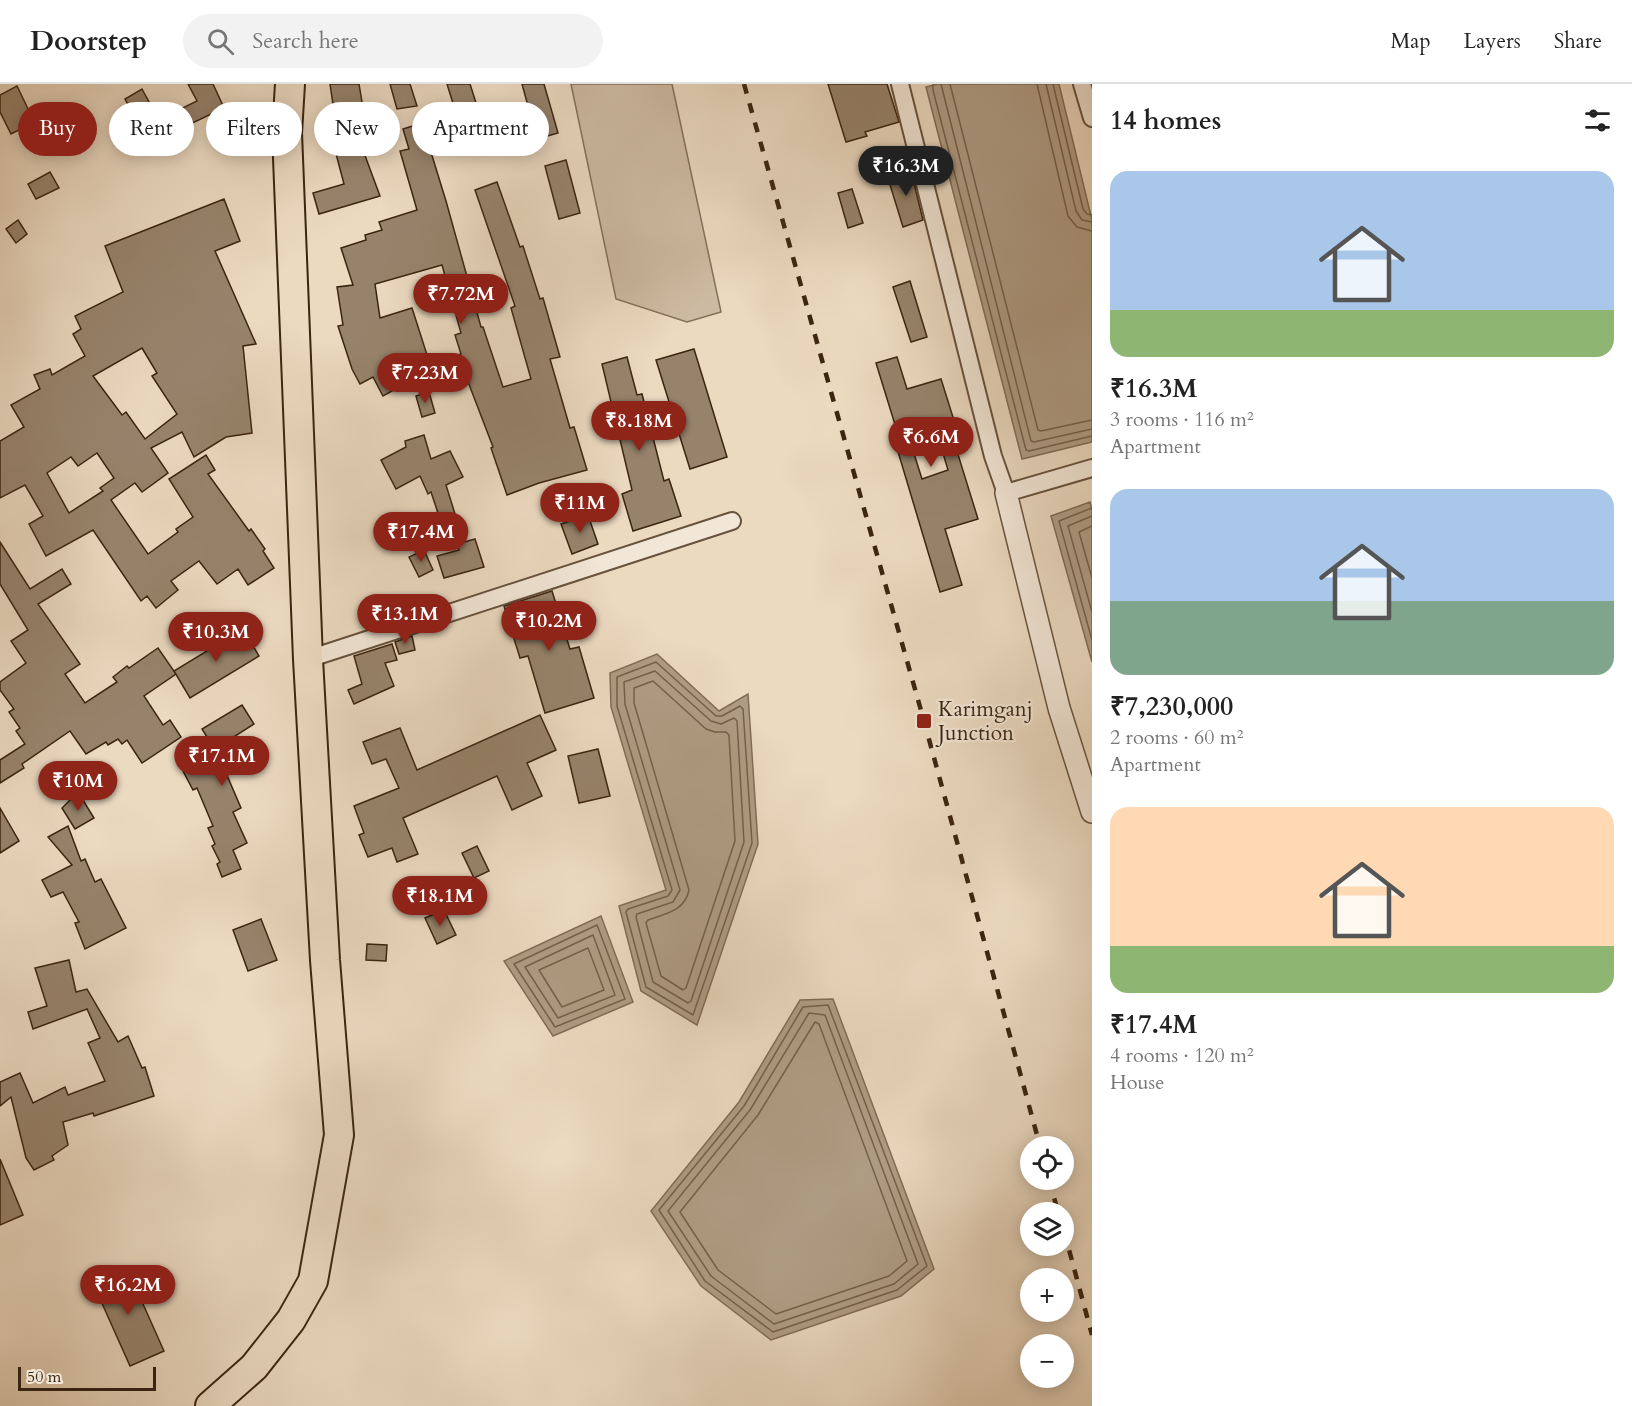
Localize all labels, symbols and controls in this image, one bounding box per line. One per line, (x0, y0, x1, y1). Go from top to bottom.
search box (183, 14, 603, 68)
text: Doorstep (30, 22, 147, 60)
icon: search (204, 25, 237, 58)
text: Search here (252, 26, 359, 56)
text: Map (1391, 27, 1431, 56)
text: Layers (1464, 27, 1521, 56)
text: Share (1554, 27, 1602, 56)
chip: Buy (18, 102, 97, 156)
chip: Rent (109, 102, 194, 156)
chip: Filters (206, 102, 302, 156)
chip: New (314, 102, 400, 156)
chip: Apartment (412, 102, 549, 156)
text: 14 homes (1110, 103, 1221, 138)
icon: filters (1581, 104, 1614, 137)
pin: ₹16.3M (857, 146, 955, 197)
text: ₹16.3M (872, 152, 940, 179)
icon: home (1308, 210, 1416, 318)
pin: ₹7.72M (412, 274, 510, 325)
text: ₹7.72M (427, 280, 495, 307)
pin: ₹7.23M (376, 353, 474, 404)
text: ₹7.23M (391, 359, 459, 386)
text: ₹16.3M (1110, 371, 1198, 406)
pin: ₹8.18M (590, 401, 688, 452)
text: 3 rooms · 116 m² (1110, 406, 1254, 433)
text: ₹8.18M (605, 407, 673, 434)
pin: ₹6.6M (889, 417, 973, 468)
text: ₹6.6M (902, 423, 960, 450)
text: Apartment (1110, 433, 1201, 460)
pin: ₹11M (544, 483, 616, 534)
text: ₹11M (554, 489, 606, 516)
pin: ₹17.4M (372, 512, 470, 563)
text: ₹17.4M (387, 518, 455, 545)
icon: home (1308, 528, 1416, 636)
pin: ₹13.1M (356, 594, 454, 645)
text: ₹13.1M (371, 600, 439, 627)
pin: ₹10.2M (500, 601, 598, 652)
text: ₹10.2M (515, 607, 583, 634)
pin: ₹10.3M (167, 612, 265, 663)
text: ₹10.3M (182, 618, 250, 645)
text: ₹7,230,000 (1110, 689, 1233, 724)
place label: Karimganj Junction (935, 695, 1033, 748)
marker: Karimganj Junction (915, 712, 933, 730)
text: 2 rooms · 60 m² (1110, 724, 1243, 751)
pin: ₹17.1M (173, 736, 271, 787)
text: ₹17.1M (188, 742, 256, 769)
text: Apartment (1110, 751, 1201, 778)
pin: ₹10M (42, 761, 114, 812)
text: ₹10M (52, 767, 104, 794)
icon: home (1308, 846, 1416, 954)
pin: ₹18.1M (391, 876, 489, 927)
text: ₹18.1M (406, 882, 474, 909)
text: ₹17.4M (1110, 1007, 1198, 1042)
text: 4 rooms · 120 m² (1110, 1042, 1254, 1069)
text: House (1110, 1069, 1164, 1096)
map controls (1020, 1136, 1074, 1388)
button: locate (1020, 1136, 1074, 1190)
button: layers (1020, 1202, 1074, 1256)
pin: ₹16.2M (79, 1265, 177, 1316)
button: + (1020, 1268, 1074, 1322)
text: ₹16.2M (94, 1271, 162, 1298)
button: − (1020, 1334, 1074, 1388)
scale bar (18, 1364, 156, 1392)
text: 50 m (27, 1366, 61, 1388)

